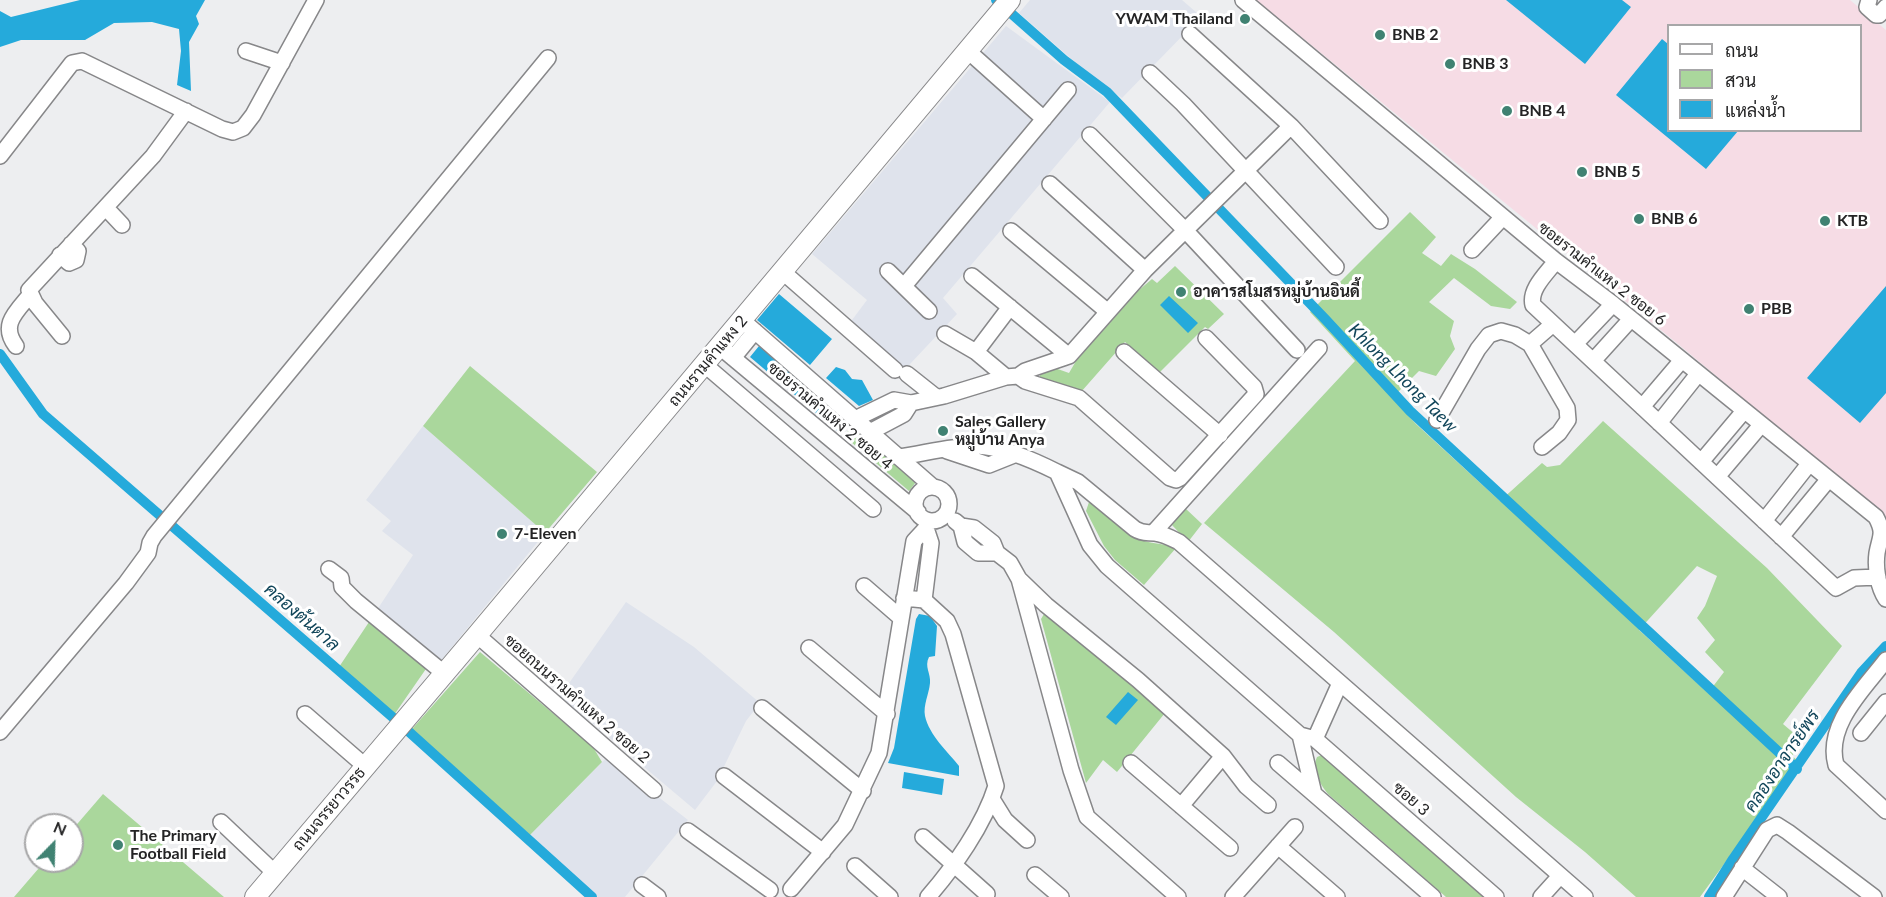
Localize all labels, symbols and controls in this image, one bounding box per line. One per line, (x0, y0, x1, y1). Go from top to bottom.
place label: YWAM Thailand (1116, 9, 1233, 29)
marker: YWAM Thailand (1238, 12, 1252, 26)
legend (1667, 24, 1862, 132)
place label: BNB 2 (1392, 25, 1439, 45)
marker: BNB 2 (1373, 28, 1387, 42)
text: ถนน (1725, 39, 1758, 61)
place label: BNB 3 (1462, 54, 1509, 74)
marker: BNB 3 (1443, 57, 1457, 71)
text: สวน (1725, 69, 1756, 91)
text: แหล่งน้ำ (1725, 99, 1786, 121)
place label: BNB 4 (1519, 101, 1566, 121)
marker: BNB 4 (1500, 104, 1514, 118)
place label: BNB 5 (1594, 162, 1641, 182)
marker: BNB 5 (1575, 165, 1589, 179)
place label: BNB 6 (1651, 209, 1698, 229)
place label: KTB (1837, 211, 1868, 231)
marker: BNB 6 (1632, 212, 1646, 226)
marker: KTB (1818, 214, 1832, 228)
street label: ซอยรามคำแหง 2 ซอย 6 (1534, 218, 1670, 330)
place label: อาคารสโมสรหมู่บ้านอินดี้ (1193, 282, 1360, 302)
marker: อาคารสโมสรหมู่บ้านอินดี้ (1174, 285, 1188, 299)
place label: PBB (1761, 299, 1792, 319)
marker: PBB (1742, 302, 1756, 316)
street label: ถนนรามคำแหง 2 (664, 312, 752, 410)
water label: Khlong Lhong Taew (1344, 319, 1462, 437)
street label: ซอยรามคำแหง 2 ซอย 4 (764, 358, 896, 474)
place label: Sales Gallery หมู่บ้าน Anya (955, 412, 1046, 450)
marker: Sales Gallery หมู่บ้าน Anya (936, 424, 950, 438)
place label: 7-Eleven (514, 524, 576, 544)
marker: 7-Eleven (495, 527, 509, 541)
water label: คลองต้นตาล (260, 578, 344, 656)
street label: ซอยถนนรามคำแหง 2 ซอย 2 (500, 630, 654, 768)
water label: คลองอาจารย์พร (1740, 706, 1824, 816)
street label: ถนนจรรยาวรรธ (288, 763, 370, 855)
street label: ซอย 3 (1389, 778, 1433, 820)
north arrow (24, 813, 84, 873)
text: N (51, 817, 70, 839)
place label: The Primary Football Field (130, 826, 226, 864)
marker: The Primary Football Field (111, 838, 125, 852)

